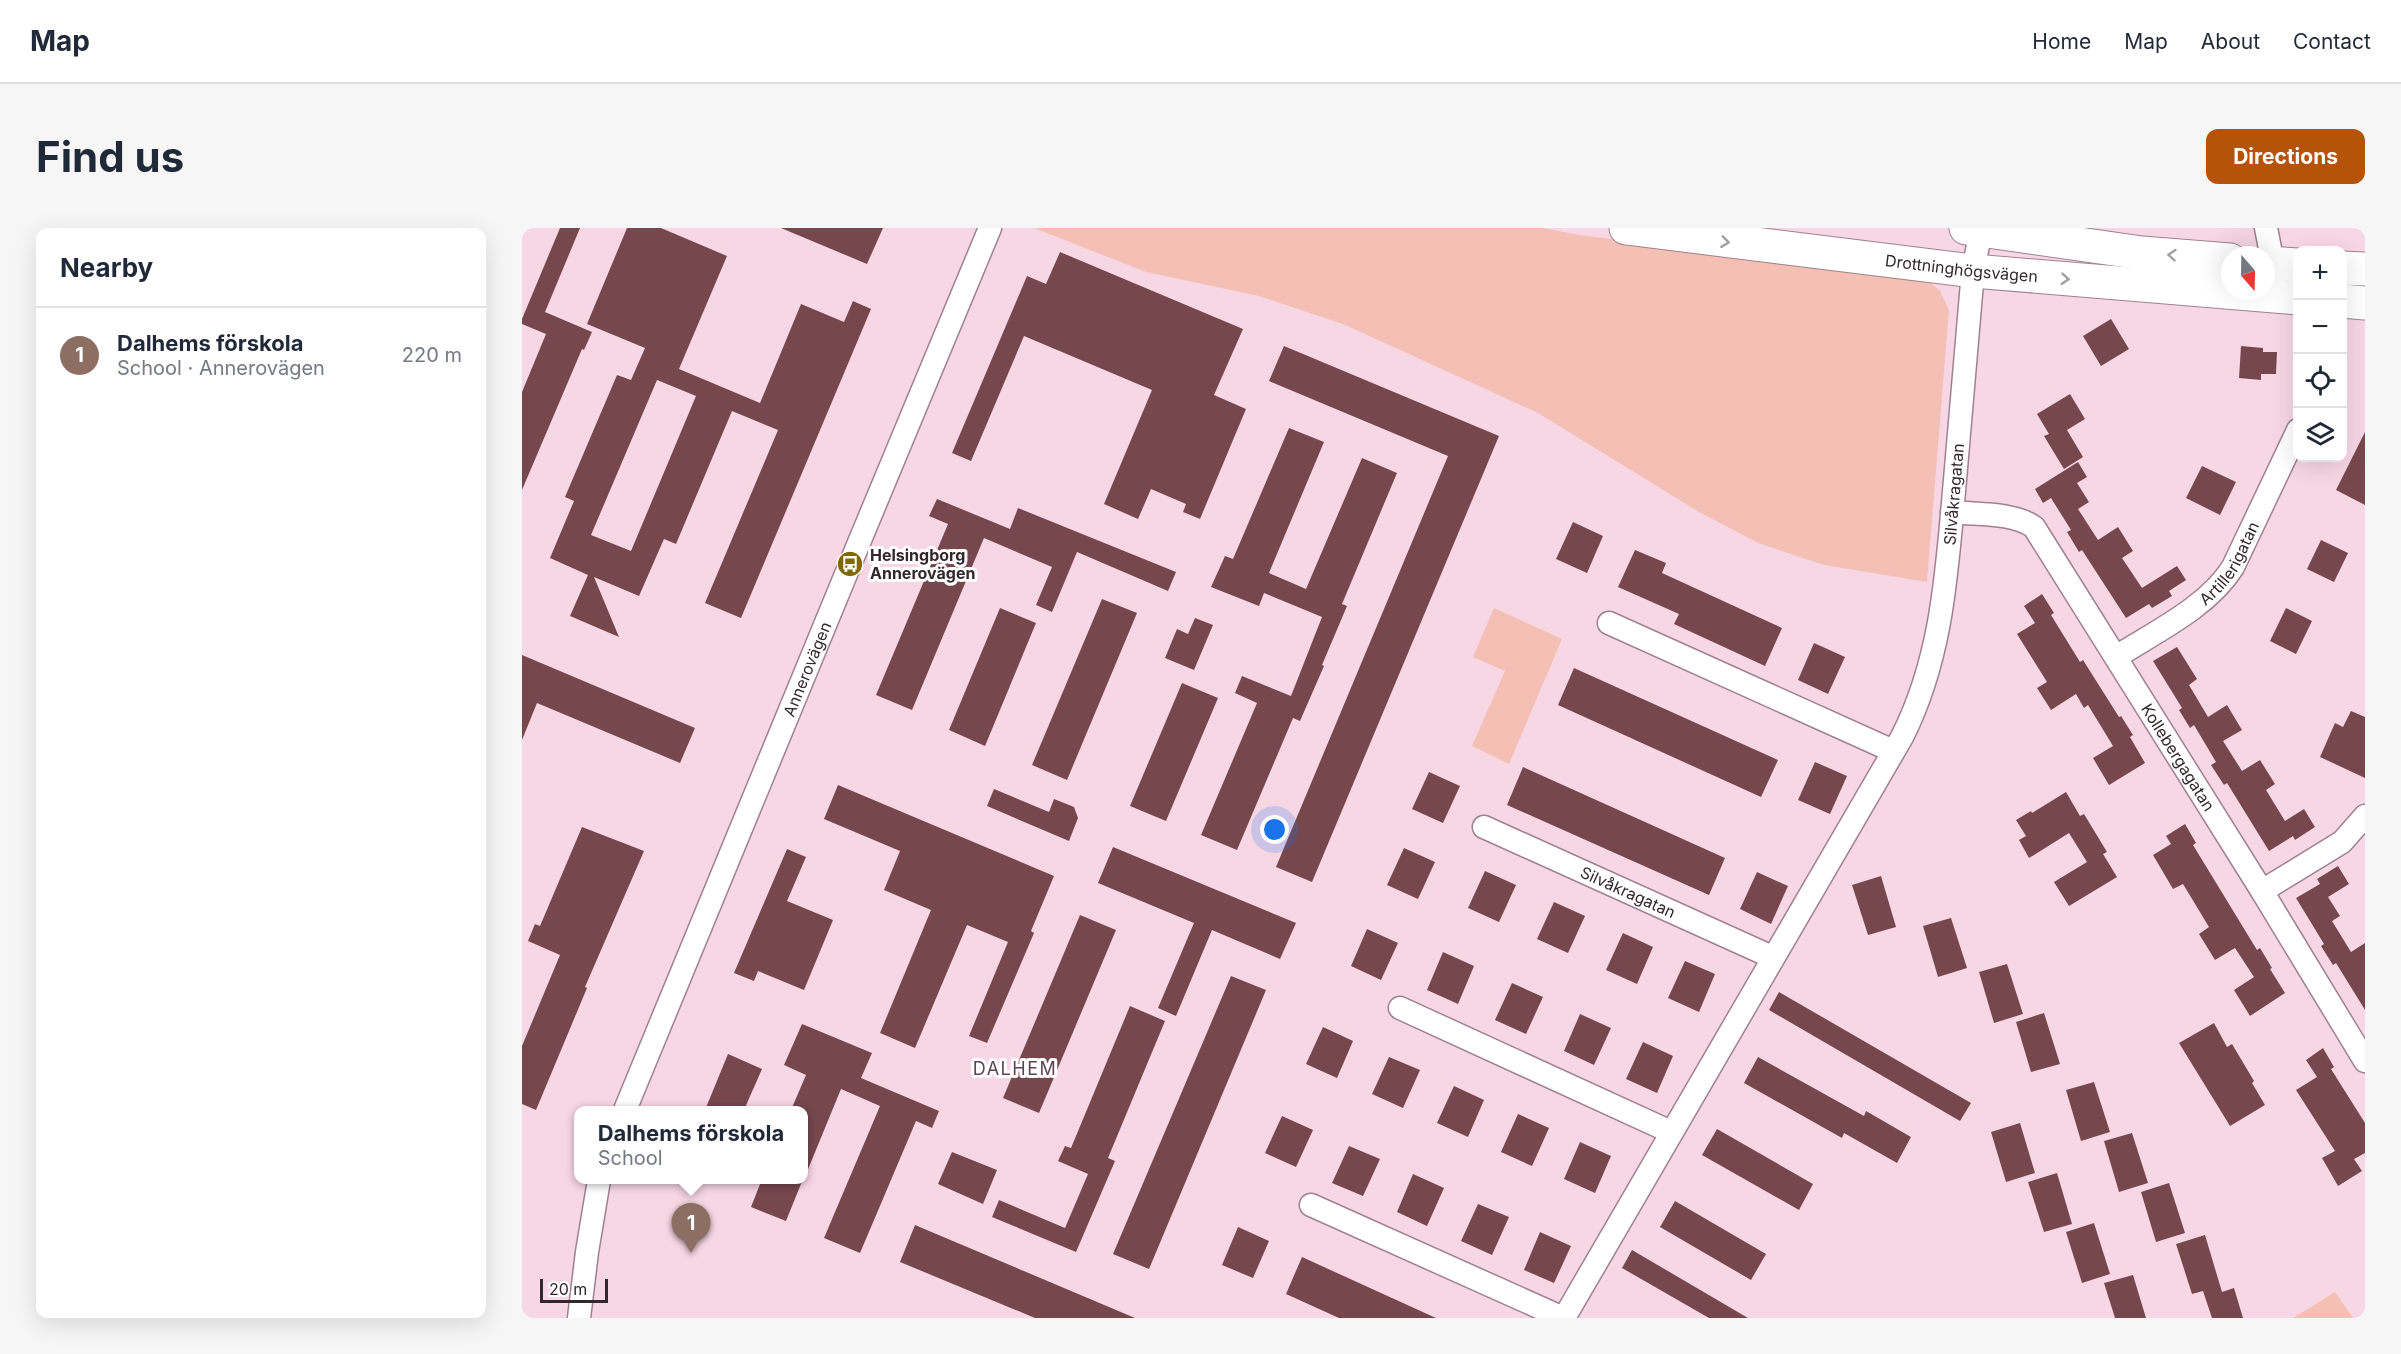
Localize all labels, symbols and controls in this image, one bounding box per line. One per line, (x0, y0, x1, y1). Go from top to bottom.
text: Map (30, 24, 90, 58)
text: Home (2032, 29, 2091, 54)
text: Map (2124, 29, 2168, 54)
text: About (2201, 29, 2260, 54)
text: Contact (2293, 29, 2371, 54)
button: Directions (2206, 129, 2365, 184)
text: Find us (36, 131, 184, 182)
one-way arrow (1721, 235, 1730, 247)
north arrow (2221, 246, 2275, 300)
map controls (2293, 246, 2347, 462)
button: + (2293, 246, 2347, 300)
one-way arrow (2167, 249, 2176, 262)
street label: Drottninghögsvägen (1884, 250, 2039, 286)
text: Nearby (60, 252, 153, 283)
one-way arrow (2061, 272, 2070, 285)
button: − (2293, 300, 2347, 354)
text: Dalhems förskola (117, 330, 304, 356)
text: 1 (75, 343, 84, 367)
text: 220 m (402, 343, 462, 367)
button: locate (2293, 354, 2347, 408)
text: School · Annerovägen (117, 356, 325, 380)
button: layers (2293, 408, 2347, 462)
street label: Silvåkragatan (1939, 442, 1968, 546)
street label: Artillerigatan (2195, 518, 2263, 609)
place label: Helsingborg Annerovägen (870, 545, 975, 583)
bus stop icon: Helsingborg Annerovägen (835, 549, 865, 579)
street label: Annerovägen (779, 619, 835, 720)
street label: Kollebergagatan (2137, 700, 2219, 815)
your location (1260, 815, 1289, 844)
street label: Silvåkragatan (1577, 862, 1679, 922)
district label: DALHEM (973, 1058, 1057, 1079)
popup (574, 1106, 808, 1184)
text: Dalhems förskola (598, 1120, 784, 1146)
text: School (598, 1146, 663, 1170)
pin: 1 (672, 1204, 710, 1253)
scale bar (540, 1276, 608, 1304)
text: 20 m (549, 1279, 587, 1299)

